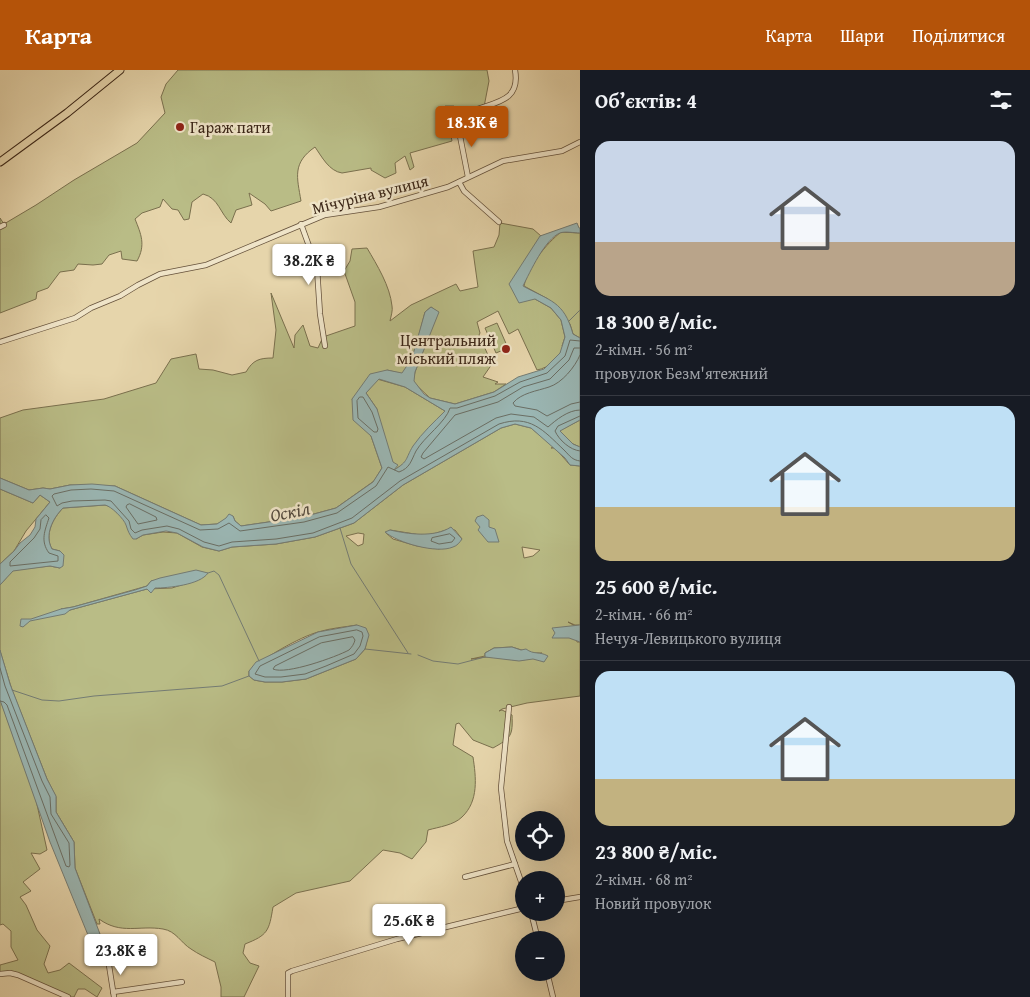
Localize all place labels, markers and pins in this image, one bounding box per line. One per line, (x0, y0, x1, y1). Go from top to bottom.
pin: 18.3K ₴ (426, 106, 518, 148)
place label: Гараж пати (190, 115, 271, 139)
marker: Гараж пати (174, 121, 186, 133)
pin: 38.2K ₴ (263, 244, 355, 286)
place label: Центральний міський пляж (397, 328, 496, 370)
marker: Центральний міський пляж (500, 343, 512, 355)
pin: 25.6K ₴ (363, 904, 455, 946)
pin: 23.8K ₴ (75, 934, 167, 976)

